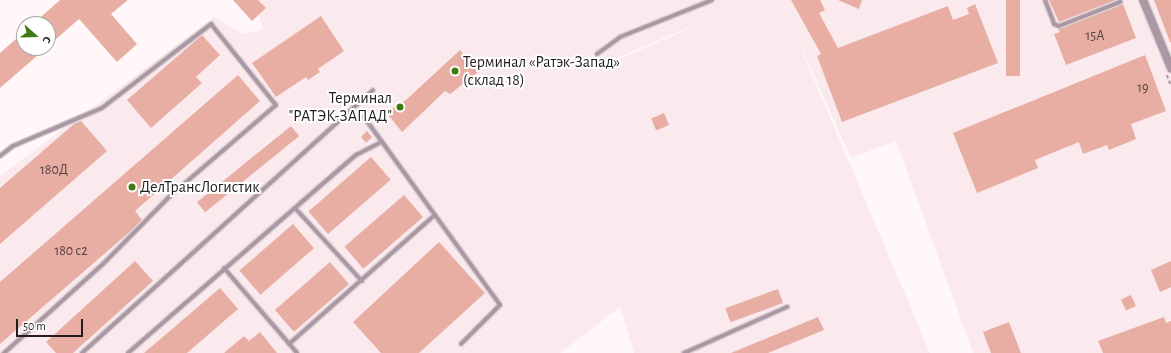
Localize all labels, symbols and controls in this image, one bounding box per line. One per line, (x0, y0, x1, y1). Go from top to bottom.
north arrow (16, 16, 56, 56)
house number: 15А (1086, 28, 1104, 44)
text: С (41, 35, 53, 45)
place label: Терминал «Ратэк-Запад» (склад 18) (463, 52, 620, 90)
marker: Терминал «Ратэк-Запад» (склад 18) (450, 66, 460, 76)
house number: 19 (1137, 80, 1149, 96)
place label: Терминал "РАТЭК-ЗАПАД" (289, 88, 392, 126)
marker: Терминал "РАТЭК-ЗАПАД" (395, 102, 405, 112)
house number: 180Д (40, 162, 68, 178)
place label: ДелТрансЛогистик (140, 177, 260, 197)
marker: ДелТрансЛогистик (127, 182, 137, 192)
house number: 180 с2 (54, 243, 88, 259)
scale bar (18, 311, 85, 337)
text: 50 m (23, 320, 46, 332)

